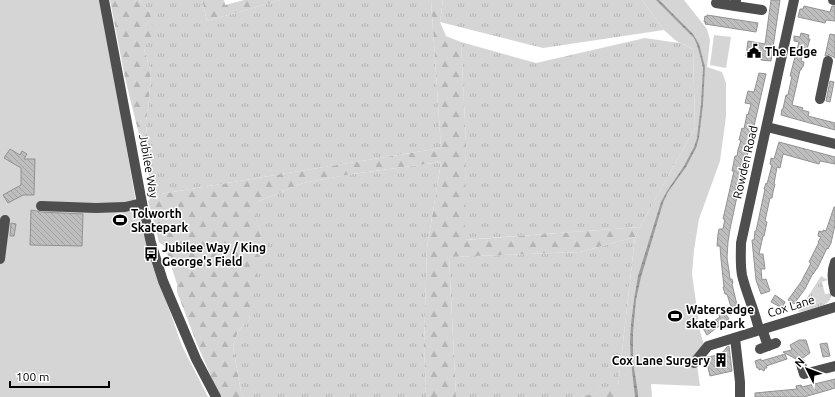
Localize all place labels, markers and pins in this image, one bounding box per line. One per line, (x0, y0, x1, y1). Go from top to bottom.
public building icon: The Edge (746, 43, 762, 59)
place label: The Edge (765, 45, 817, 58)
place label: Tolworth Skatepark (131, 207, 189, 234)
sports icon: Tolworth Skatepark (112, 212, 128, 228)
place label: Jubilee Way / King George's Field (162, 241, 266, 268)
bus stop icon: Jubilee Way / King George's Field (143, 246, 159, 262)
place label: Watersedge skate park (686, 303, 754, 330)
sports icon: Watersedge skate park (667, 308, 683, 324)
building icon: Cox Lane Surgery (713, 352, 729, 368)
place label: Cox Lane Surgery (612, 354, 711, 367)

